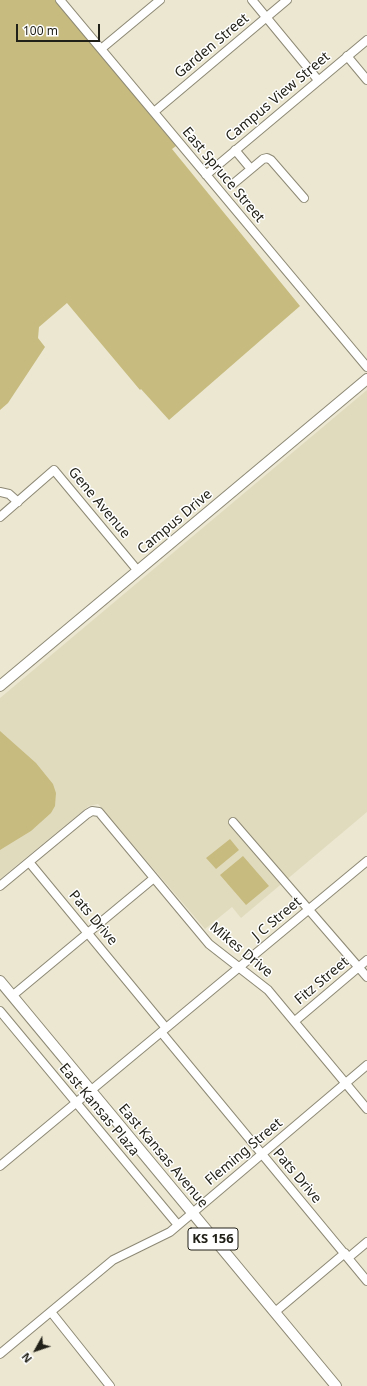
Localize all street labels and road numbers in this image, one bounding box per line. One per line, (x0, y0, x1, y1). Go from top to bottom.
street label: Garden Street (172, 10, 252, 82)
street label: Campus View Street (223, 49, 333, 145)
street label: East Spruce Street (178, 124, 268, 226)
street label: Gene Avenue (64, 464, 134, 542)
street label: Campus Drive (134, 486, 216, 558)
street label: Pats Drive (65, 887, 121, 949)
street label: J C Street (249, 894, 305, 944)
street label: Mikes Drive (206, 919, 276, 981)
street label: Fitz Street (292, 954, 352, 1008)
street label: East Kansas Plaza (55, 1060, 143, 1160)
street label: East Kansas Avenue (115, 1101, 211, 1211)
street label: Fleming Street (202, 1115, 286, 1189)
street label: Pats Drive (269, 1145, 325, 1207)
road number: KS 156 (188, 1228, 238, 1250)

